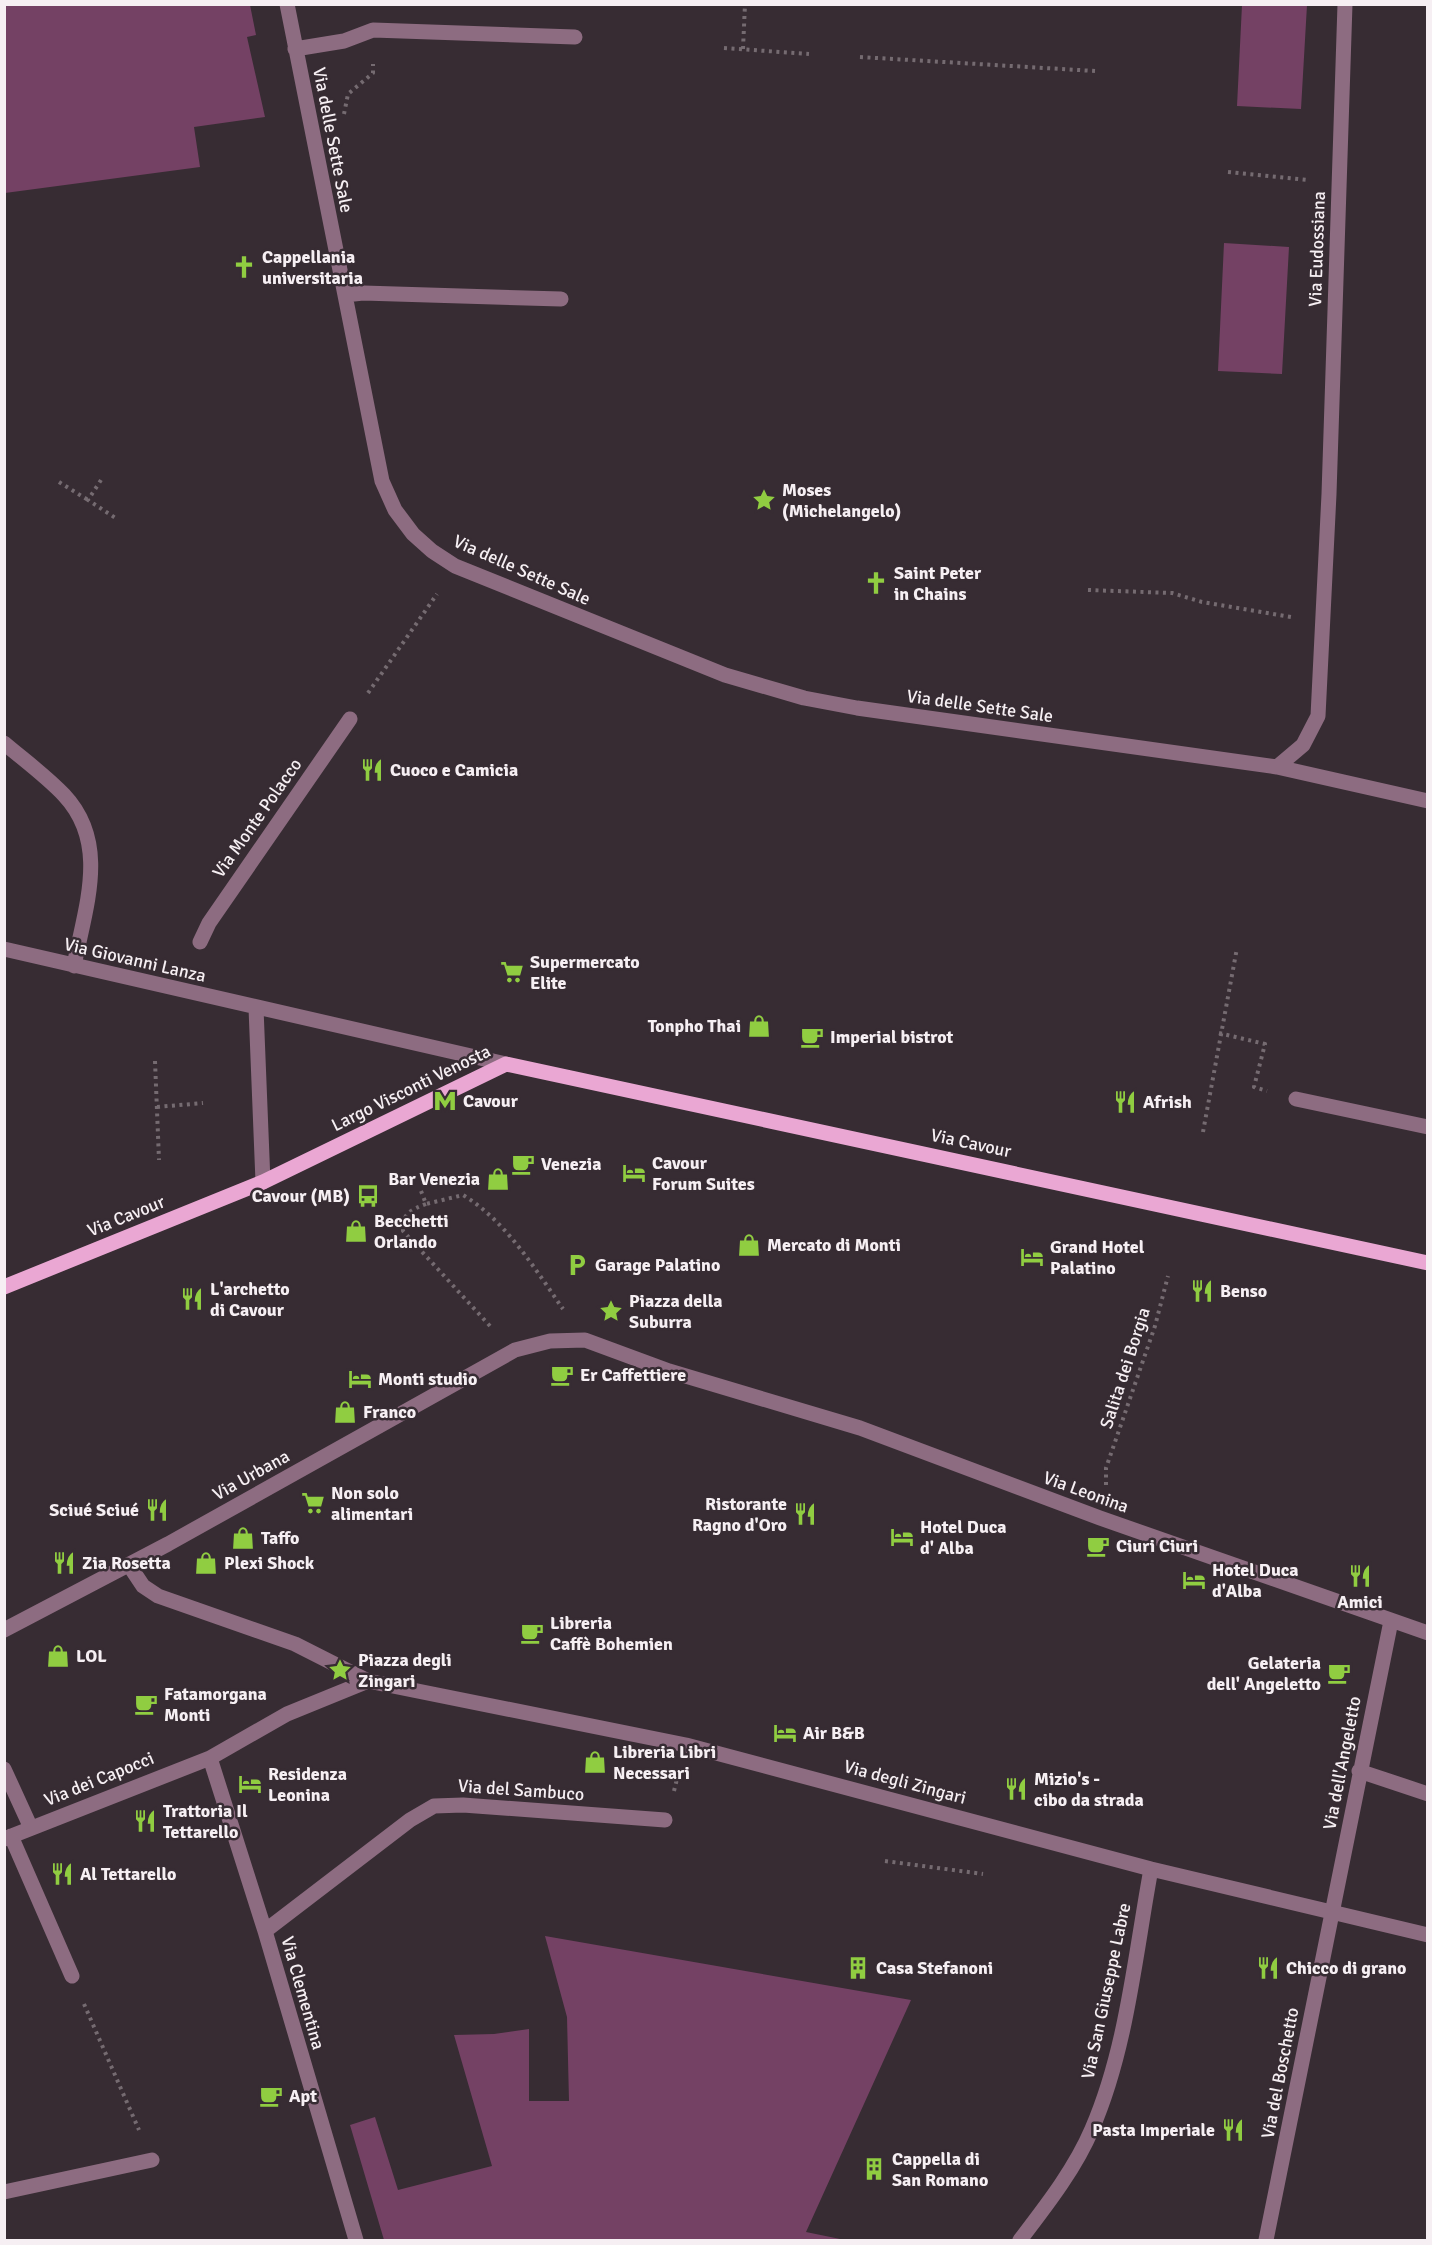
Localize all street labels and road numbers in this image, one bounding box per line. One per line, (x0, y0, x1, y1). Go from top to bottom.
street label: Via delle Sette Sale (308, 65, 358, 215)
street label: Via Eudossiana (1304, 191, 1330, 307)
street label: Via delle Sette Sale (450, 530, 594, 610)
street label: Via delle Sette Sale (905, 685, 1055, 727)
street label: Via Monte Polacco (208, 754, 306, 882)
street label: Via Giovanni Lanza (62, 933, 208, 987)
street label: Largo Visconti Venosta (328, 1040, 494, 1136)
street label: Via Cavour (929, 1124, 1014, 1162)
street label: Via Cavour (84, 1190, 168, 1241)
street label: Salita dei Borgia (1095, 1305, 1155, 1431)
street label: Via Urbana (209, 1445, 293, 1505)
street label: Via Leonina (1040, 1466, 1132, 1518)
street label: Via dell'Angeletto (1318, 1694, 1366, 1832)
street label: Via dei Capocci (41, 1747, 157, 1811)
street label: Via degli Zingari (841, 1755, 969, 1809)
street label: Via del Sambuco (457, 1775, 585, 1805)
street label: Via San Giuseppe Labre (1077, 1901, 1135, 2081)
street label: Via Clementina (276, 1934, 330, 2052)
street label: Via del Boschetto (1256, 2005, 1304, 2141)

